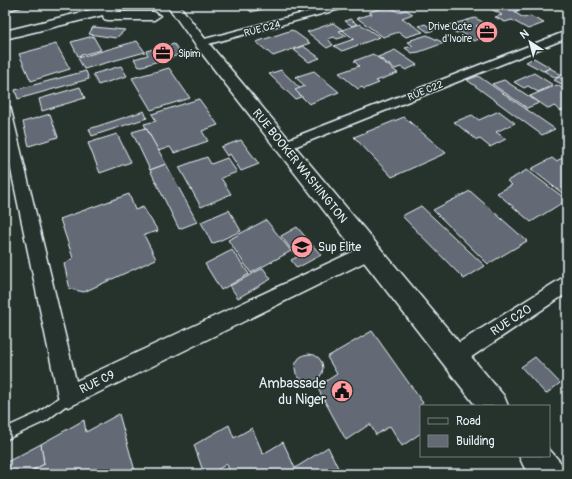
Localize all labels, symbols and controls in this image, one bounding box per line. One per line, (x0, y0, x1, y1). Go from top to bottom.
street label: RUE C24 (243, 18, 282, 40)
office icon: Drive Cote d'Ivoire (474, 19, 500, 45)
place label: Drive Cote d'Ivoire (428, 21, 472, 45)
north arrow (510, 22, 550, 62)
text: N (518, 27, 532, 42)
office icon: Sipim (150, 40, 176, 66)
place label: Sipim (178, 48, 201, 60)
street label: RUE C22 (406, 78, 445, 103)
street label: RUE BOOKER WASHINGTON (249, 106, 350, 226)
school or university icon: Sup Elite (289, 234, 315, 260)
place label: Sup Elite (318, 240, 361, 255)
street label: RUE C20 (488, 302, 535, 339)
street label: RUE C9 (77, 368, 117, 397)
place label: Ambassade du Niger (258, 375, 326, 408)
public building icon: Ambassade du Niger (329, 378, 355, 404)
legend (420, 405, 550, 457)
text: Road (456, 414, 481, 429)
text: Building (456, 434, 495, 449)

